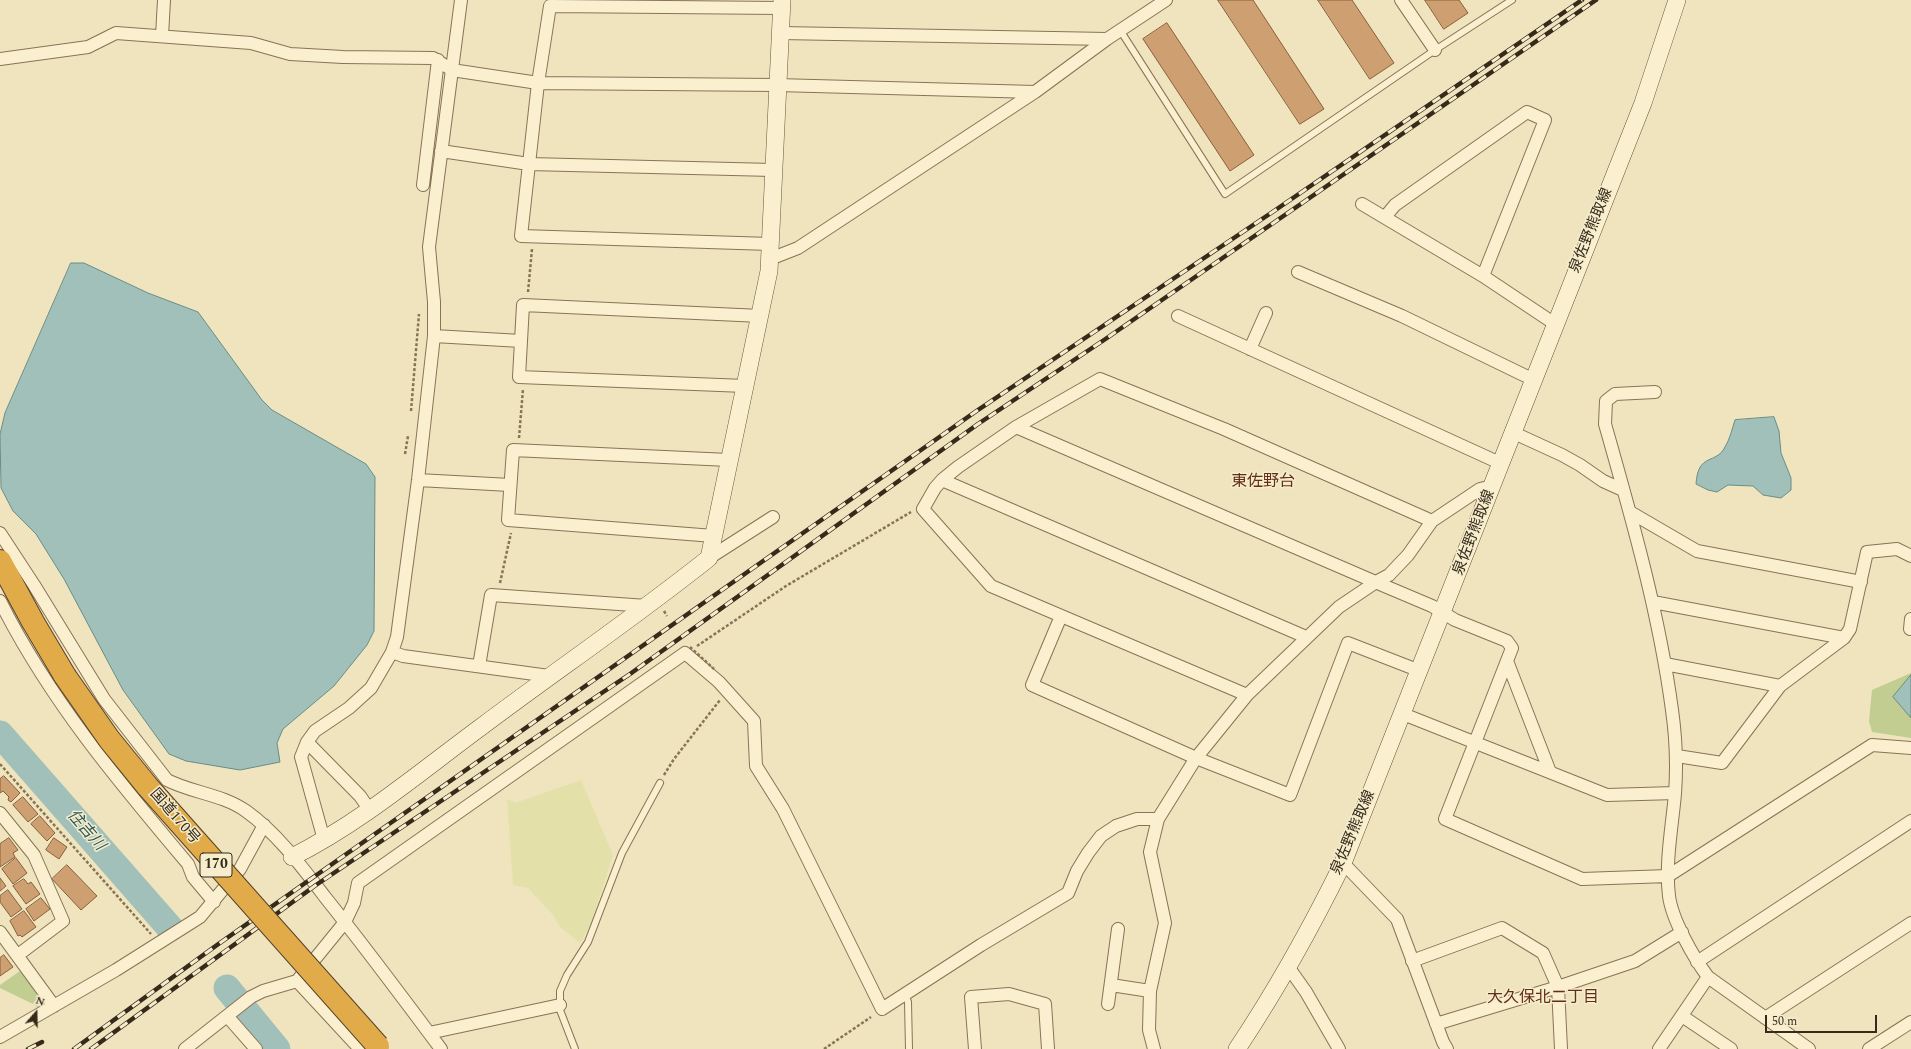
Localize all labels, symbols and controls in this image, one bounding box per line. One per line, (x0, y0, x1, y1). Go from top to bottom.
street label: 泉佐野熊取線 (1567, 186, 1617, 276)
district label: 東佐野台 (1231, 473, 1295, 493)
street label: 泉佐野熊取線 (1450, 488, 1500, 578)
street label: 国道170号 (145, 786, 203, 848)
street label: 泉佐野熊取線 (1328, 788, 1380, 878)
water label: 住吉川 (62, 807, 108, 855)
road number: 170 (200, 853, 232, 877)
district label: 大久保北二丁目 (1487, 989, 1599, 1009)
text: N (33, 992, 47, 1011)
north arrow (16, 993, 56, 1033)
scale bar (1767, 1007, 1879, 1033)
text: 50 m (1772, 1012, 1797, 1031)

